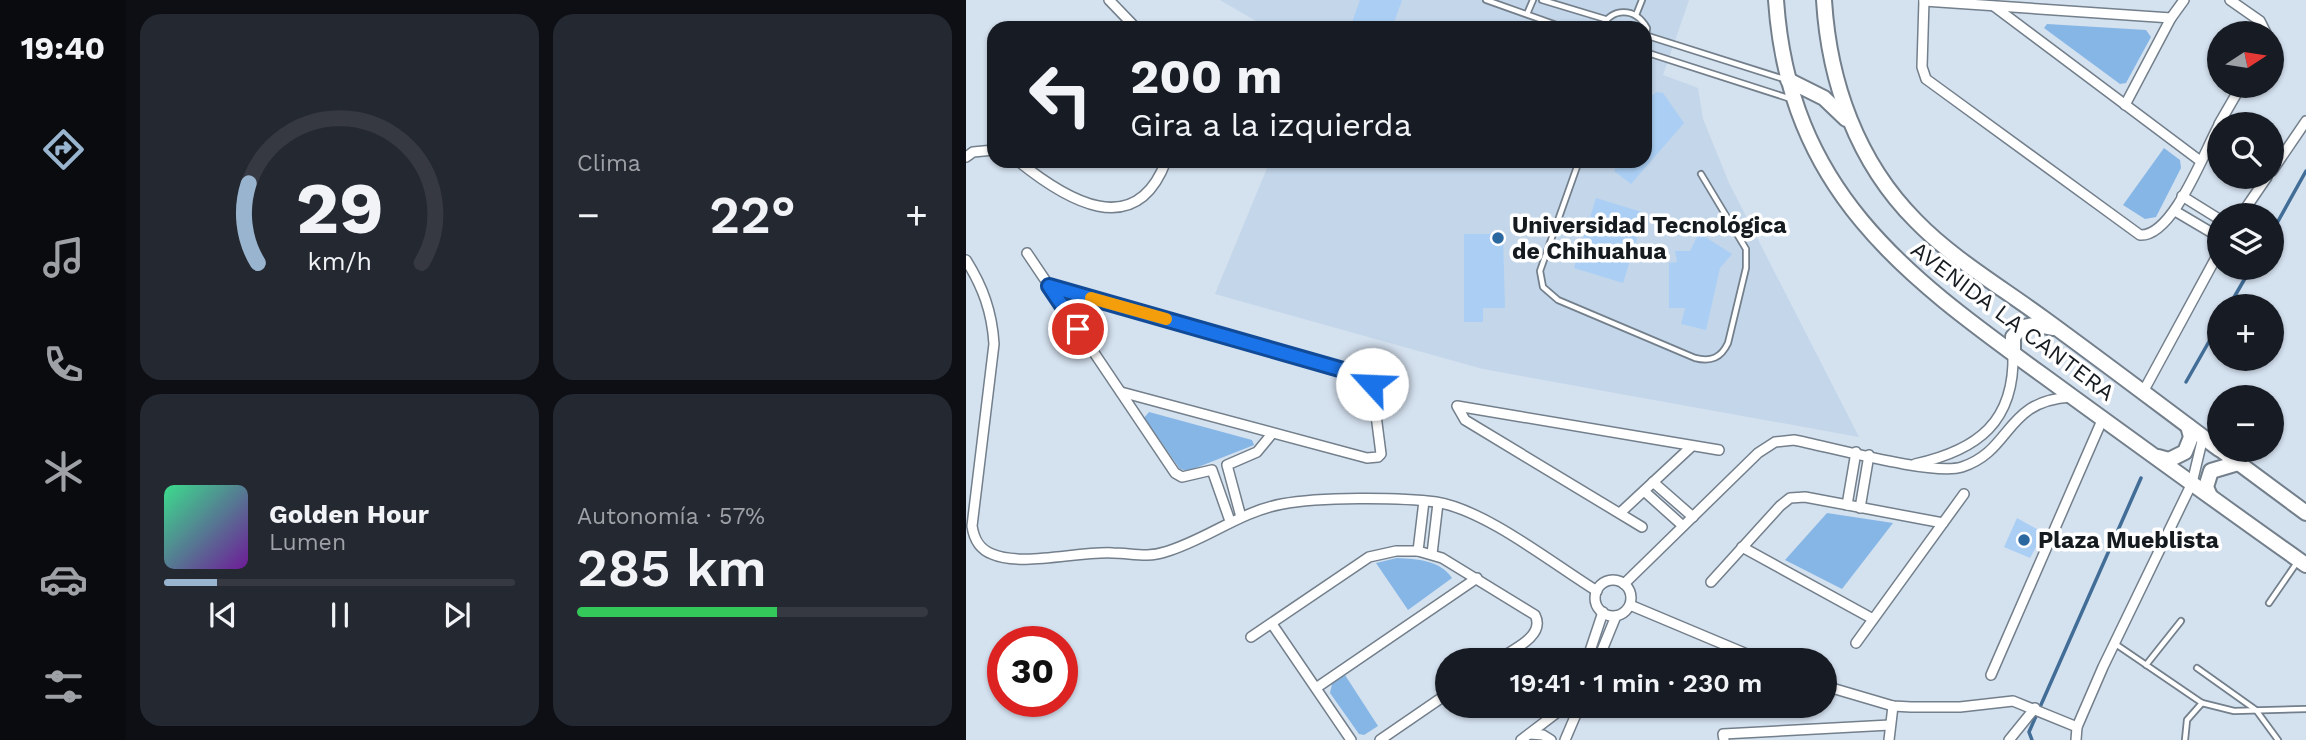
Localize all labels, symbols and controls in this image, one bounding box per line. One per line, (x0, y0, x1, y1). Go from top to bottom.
north arrow (2207, 21, 2284, 98)
map controls (2207, 21, 2284, 462)
text: 19:40 (21, 29, 105, 67)
text: 200 m (1130, 47, 1282, 105)
icon: left (1015, 49, 1106, 140)
text: Gira a la izquierda (1130, 106, 1412, 144)
button: search (2207, 112, 2284, 189)
icon: directions (39, 125, 88, 174)
text: Clima (577, 150, 641, 177)
text: 29 (295, 165, 384, 251)
text: 22° (709, 185, 796, 246)
text: − (577, 193, 600, 237)
text: + (905, 193, 928, 237)
button: layers (2207, 203, 2284, 280)
place label: Universidad Tecnológica de Chihuahua (1512, 212, 1787, 265)
marker: Universidad Tecnológica de Chihuahua (1490, 230, 1506, 246)
icon: music (39, 233, 88, 282)
street label: AVENIDA LA CANTERA (1906, 236, 2120, 407)
text: km/h (307, 247, 372, 276)
button: + (2207, 294, 2284, 371)
pin (1048, 299, 1108, 359)
icon: arrive (1059, 310, 1097, 348)
icon: phone (39, 340, 88, 389)
position arrow (1335, 347, 1409, 421)
button: − (2207, 385, 2284, 462)
icon: climate (39, 447, 88, 496)
text: Golden Hour (269, 499, 429, 529)
text: Autonomía · 57% (577, 503, 765, 530)
place label: Plaza Mueblista (2038, 527, 2219, 554)
text: Lumen (269, 529, 346, 556)
marker: Plaza Mueblista (2016, 532, 2032, 548)
text: 285 km (577, 538, 767, 599)
icon: car (39, 555, 88, 604)
icon: previous (204, 596, 242, 634)
icon: pause (321, 596, 359, 634)
icon: next (438, 596, 476, 634)
speed limit sign: 30 (987, 626, 1078, 717)
icon: filters (39, 662, 88, 711)
text: 19:41 · 1 min · 230 m (1510, 668, 1762, 698)

